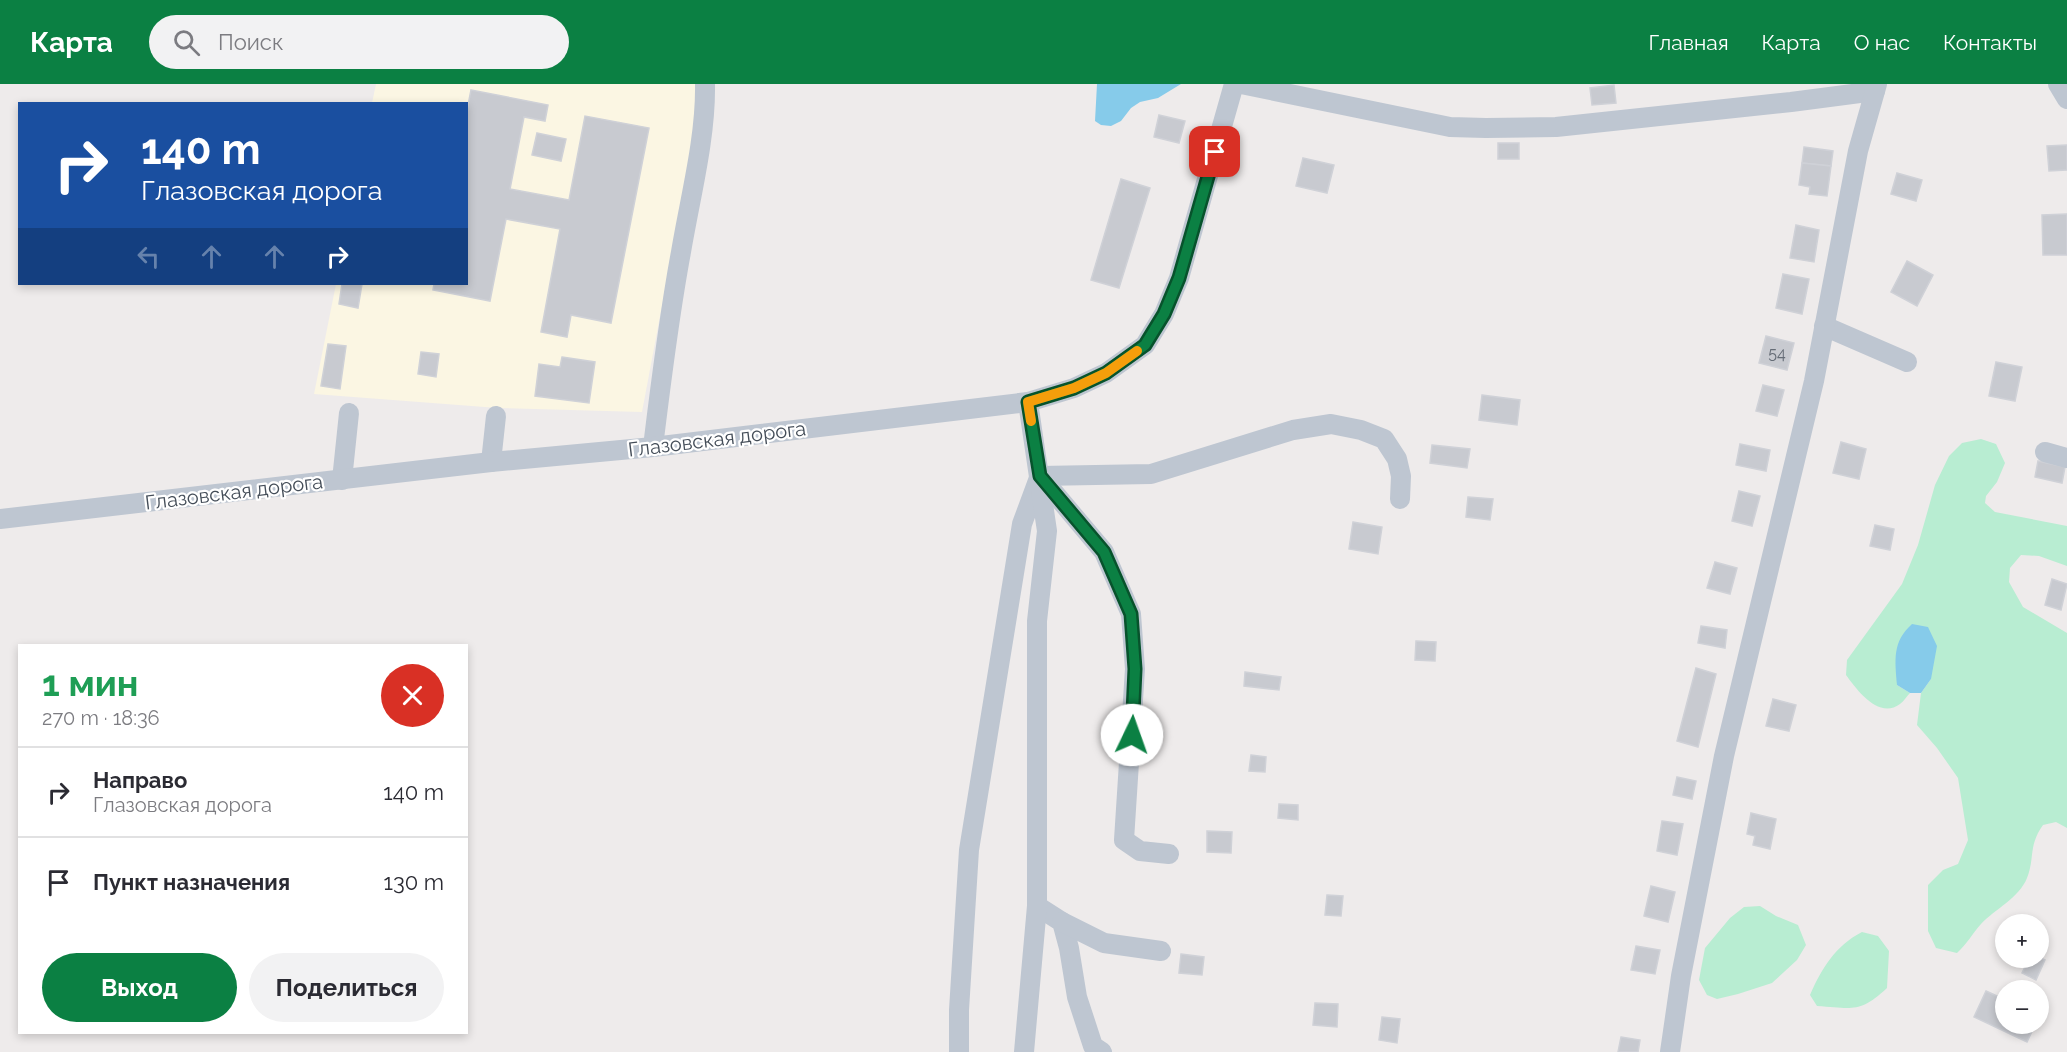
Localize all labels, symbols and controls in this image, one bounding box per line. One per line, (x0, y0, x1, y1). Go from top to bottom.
search box (149, 15, 569, 69)
text: Карта (30, 26, 113, 59)
icon: search (170, 26, 203, 59)
text: Поиск (218, 29, 283, 55)
text: Главная (1649, 30, 1729, 55)
text: Карта (1762, 30, 1821, 55)
text: О нас (1854, 30, 1910, 55)
text: Контакты (1943, 30, 2037, 55)
text: 140 m (141, 125, 261, 174)
icon: right (42, 126, 120, 204)
pin (1189, 126, 1240, 177)
icon: arrive (1198, 135, 1231, 168)
text: Глазовская дорога (141, 175, 382, 206)
icon: left (132, 240, 165, 273)
icon: ahead (195, 240, 228, 273)
icon: ahead (258, 240, 291, 273)
icon: right (321, 240, 354, 273)
house number: 54 (1768, 344, 1786, 363)
street label: Глазовская дорога (627, 416, 807, 462)
street label: Глазовская дорога (144, 469, 324, 515)
text: 1 мин (42, 662, 138, 704)
button: close (381, 664, 444, 727)
position arrow (1100, 703, 1164, 767)
text: 270 m · 18:36 (42, 706, 160, 730)
text: Направо (93, 767, 187, 793)
icon: right (42, 776, 75, 809)
text: 140 m (383, 779, 444, 805)
text: Глазовская дорога (93, 793, 272, 817)
icon: arrive (42, 866, 75, 899)
text: Пункт назначения (93, 869, 290, 895)
text: 130 m (384, 869, 444, 895)
map controls (1995, 914, 2049, 1034)
button: + (1995, 914, 2049, 968)
button: Выход (42, 953, 237, 1022)
button: Поделиться (249, 953, 444, 1022)
button: − (1995, 980, 2049, 1034)

